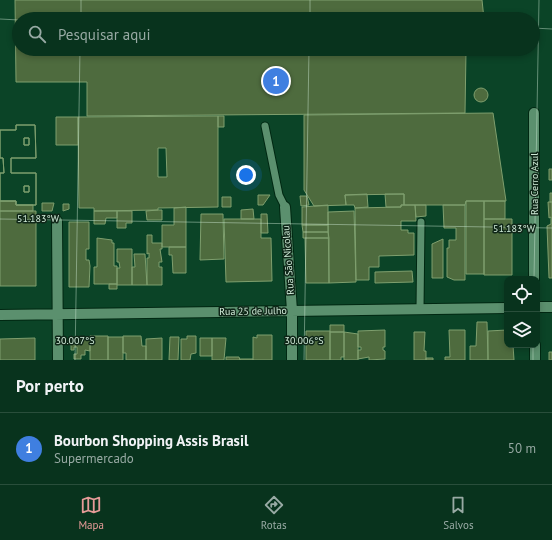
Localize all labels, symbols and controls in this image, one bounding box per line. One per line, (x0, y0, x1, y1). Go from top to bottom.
search box (12, 12, 540, 56)
icon: search (26, 23, 48, 45)
text: Pesquisar aqui (58, 25, 150, 44)
pin: 1 (263, 66, 289, 96)
street label: Rua Cerro Azul (528, 153, 541, 215)
your location (236, 165, 256, 185)
text: 51.183°W (17, 212, 60, 225)
text: 51.183°W (493, 222, 536, 235)
street label: Rua São Nicolau (279, 225, 297, 295)
map controls (504, 276, 540, 348)
button: locate (504, 276, 540, 312)
street label: Rua 25 de Julho (219, 304, 287, 318)
button: layers (504, 312, 540, 348)
text: 30.007°S (56, 334, 94, 347)
text: 30.006°S (285, 334, 323, 347)
text: Por perto (16, 375, 84, 397)
text: Bourbon Shopping Assis Brasil (54, 431, 248, 450)
text: 1 (25, 440, 33, 457)
text: 50 m (508, 440, 536, 457)
text: Supermercado (54, 450, 134, 467)
tab: Mapa (78, 494, 104, 532)
tab: Rotas (261, 494, 287, 532)
tab: Salvos (443, 494, 474, 532)

